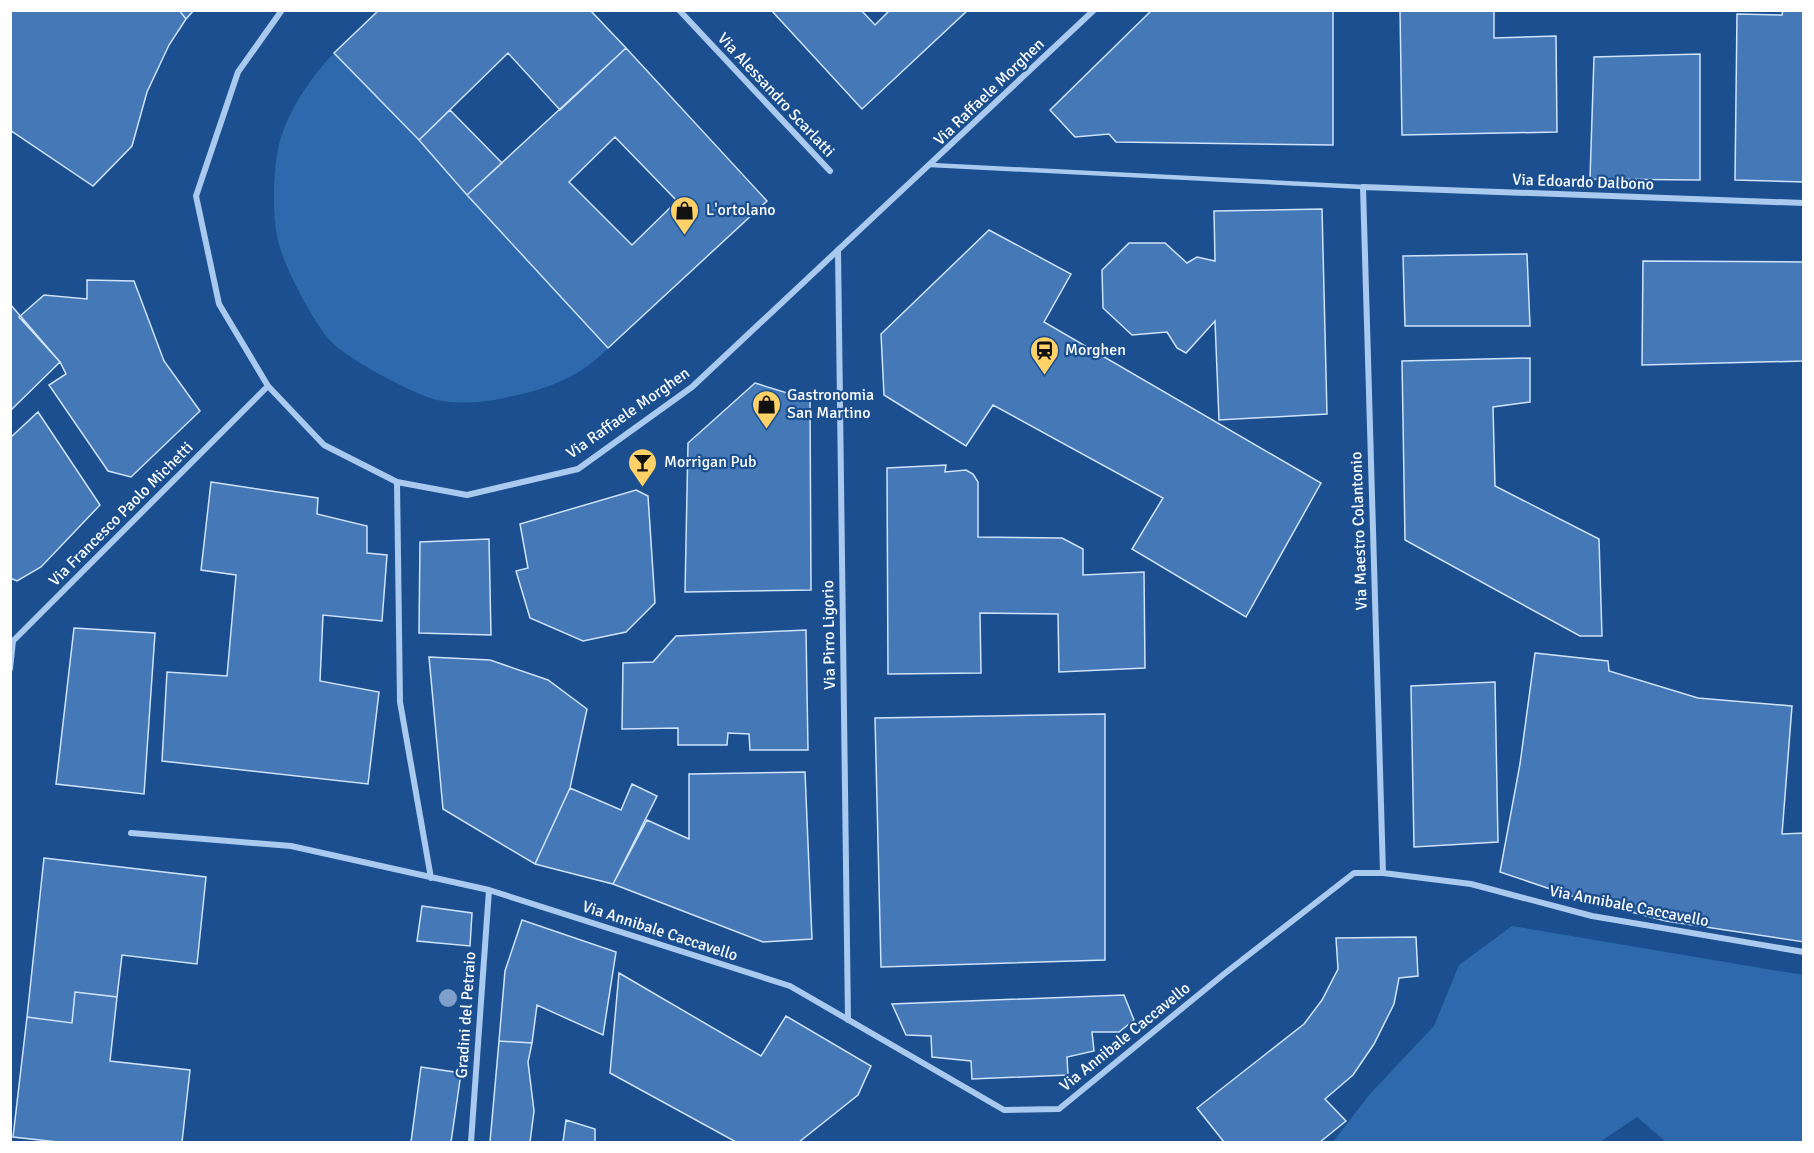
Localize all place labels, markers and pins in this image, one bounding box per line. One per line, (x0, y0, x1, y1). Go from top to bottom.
shop icon: L'ortolano (669, 194, 701, 236)
place label: L'ortolano (706, 200, 776, 220)
station icon: Morghen (1028, 334, 1060, 376)
place label: Morghen (1065, 340, 1126, 360)
place label: Gastronomia San Martino (787, 385, 874, 423)
shop icon: Gastronomia San Martino (750, 388, 782, 430)
bar icon: Morrigan Pub (627, 446, 659, 488)
place label: Morrigan Pub (664, 452, 757, 472)

